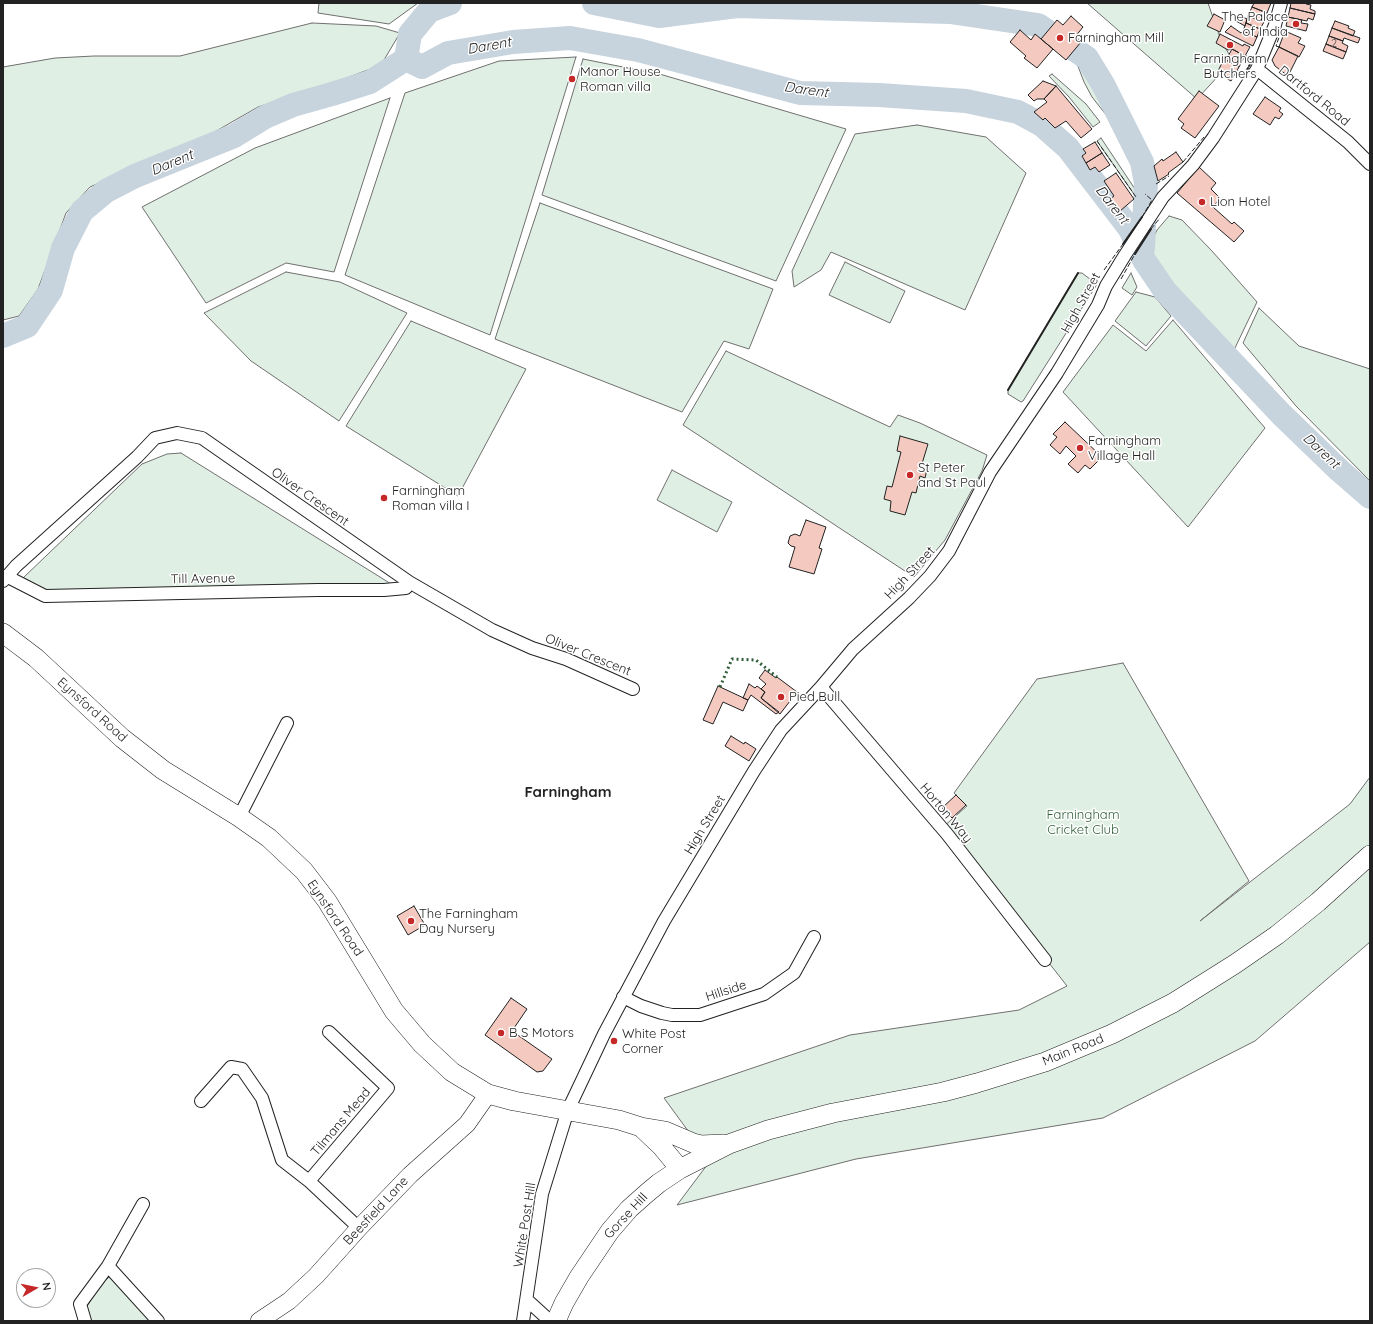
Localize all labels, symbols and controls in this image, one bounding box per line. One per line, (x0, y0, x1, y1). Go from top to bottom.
place label: The Palace of India (1221, 9, 1288, 40)
marker: The Palace of India (1291, 19, 1301, 29)
place label: Farningham Mill (1068, 30, 1164, 46)
marker: Farningham Mill (1055, 33, 1065, 43)
water label: Darent (466, 34, 512, 58)
house number: 2 (1331, 37, 1337, 51)
marker: Farningham Butchers (1225, 40, 1235, 50)
place label: Farningham Butchers (1193, 51, 1267, 82)
street label: Dartford Road (1275, 63, 1353, 129)
place label: Manor House Roman villa (580, 64, 661, 95)
marker: Manor House Roman villa (567, 74, 577, 84)
water label: Darent (783, 79, 829, 101)
water label: Darent (148, 147, 196, 179)
water label: Darent (1092, 182, 1132, 228)
place label: Lion Hotel (1210, 194, 1271, 210)
marker: Lion Hotel (1197, 197, 1207, 207)
street label: High Street (1058, 270, 1104, 336)
water label: Darent (1299, 430, 1343, 472)
place label: Farningham Village Hall (1088, 433, 1161, 464)
marker: Farningham Village Hall (1075, 443, 1085, 453)
place label: St Peter and St Paul (918, 460, 986, 491)
street label: Oliver Crescent (268, 464, 352, 530)
marker: St Peter and St Paul (905, 470, 915, 480)
place label: Farningham Roman villa I (392, 483, 470, 514)
marker: Farningham Roman villa I (379, 493, 389, 503)
street label: High Street (882, 543, 938, 603)
street label: Till Avenue (171, 571, 235, 587)
street label: Oliver Crescent (543, 631, 633, 679)
street label: Eynsford Road (54, 675, 130, 745)
place label: Pied Bull (789, 689, 840, 705)
marker: Pied Bull (776, 692, 786, 702)
street label: Horton Way (917, 780, 975, 846)
district label: Farningham (524, 783, 612, 801)
street label: High Street (681, 792, 729, 858)
park label: Farningham Cricket Club (1046, 807, 1120, 838)
street label: Eynsford Road (304, 877, 366, 959)
place label: The Farningham Day Nursery (419, 906, 518, 937)
marker: The Farningham Day Nursery (406, 916, 416, 926)
street label: Hillside (704, 977, 748, 1005)
place label: B S Motors (509, 1025, 574, 1041)
place label: White Post Corner (622, 1026, 686, 1057)
marker: B S Motors (496, 1028, 506, 1038)
street label: Main Road (1040, 1031, 1106, 1069)
marker: White Post Corner (609, 1036, 619, 1046)
street label: Tilmans Mead (308, 1085, 374, 1159)
street label: Beesfield Lane (340, 1174, 412, 1248)
street label: White Post Hill (511, 1182, 539, 1268)
street label: Gorse Hill (601, 1190, 651, 1242)
north arrow (16, 1268, 56, 1308)
text: N (39, 1281, 54, 1291)

